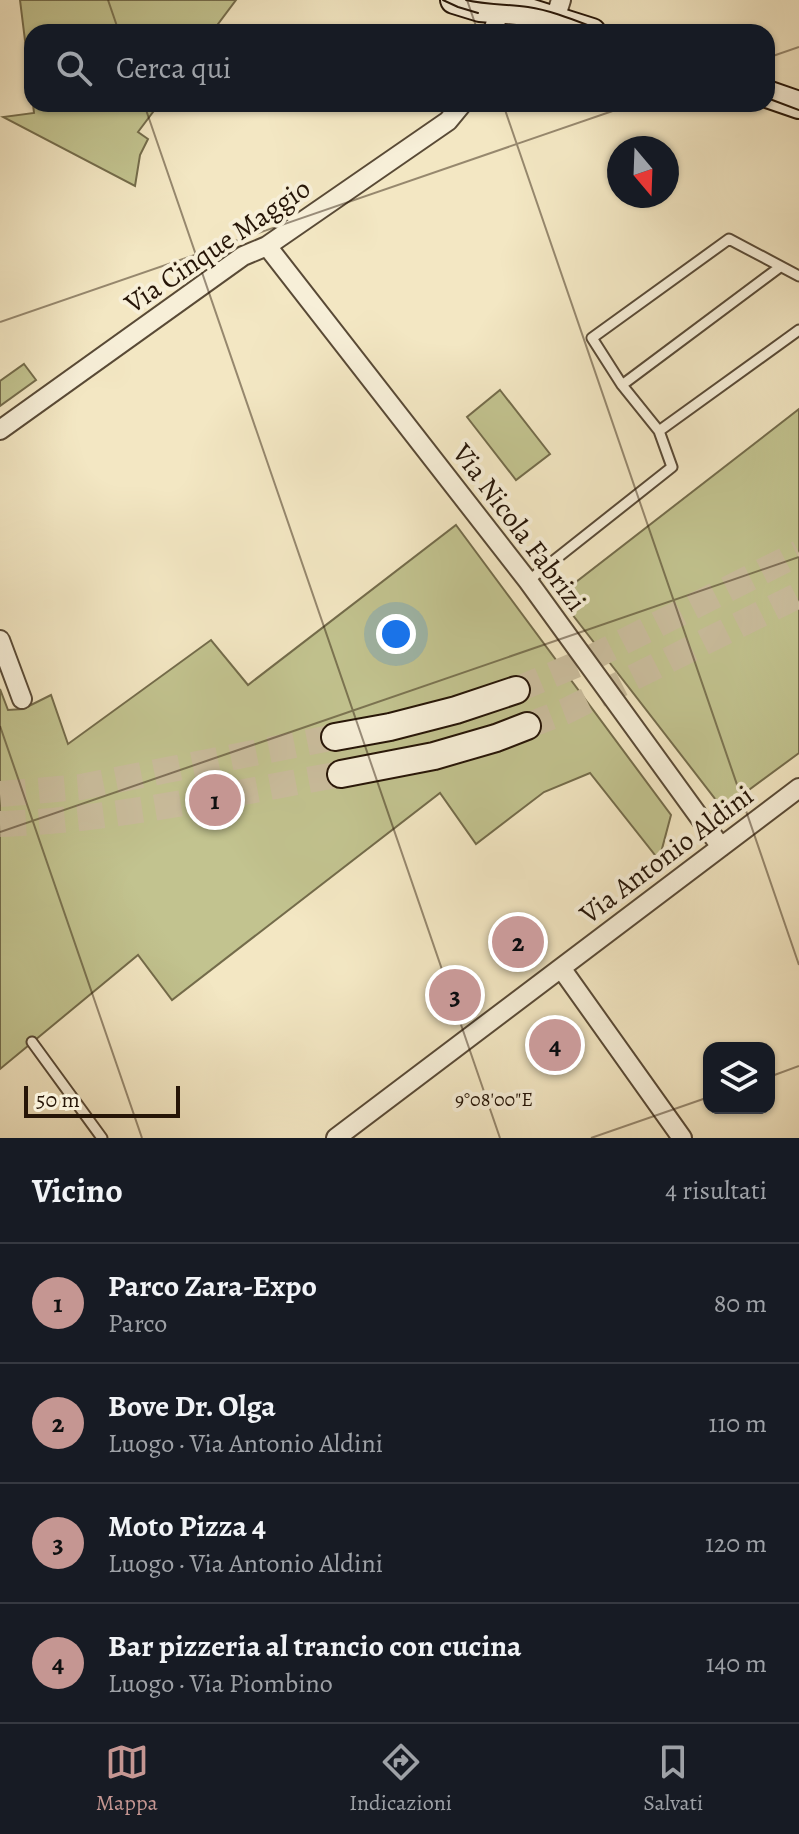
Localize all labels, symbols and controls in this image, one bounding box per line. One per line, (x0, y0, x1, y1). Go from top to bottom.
search box (24, 24, 775, 112)
icon: search (52, 46, 96, 90)
text: Cerca qui (116, 48, 231, 88)
north arrow (607, 136, 679, 208)
street label: Via Cinque Maggio (116, 169, 318, 323)
street label: Via Nicola Fabrizi (443, 435, 595, 619)
your location (376, 614, 416, 654)
pin: 1 (189, 770, 241, 830)
street label: Via Antonio Aldini (571, 777, 761, 933)
pin: 2 (492, 912, 544, 972)
pin: 3 (429, 965, 481, 1025)
pin: 4 (529, 1015, 581, 1075)
map controls (703, 1042, 775, 1114)
button: layers (703, 1042, 775, 1114)
scale bar (24, 1082, 180, 1118)
text: 50 m (36, 1085, 80, 1115)
text: 9°08'00"E (455, 1086, 533, 1113)
text: Vicino (32, 1167, 123, 1214)
text: 4 risultati (665, 1173, 767, 1208)
text: Parco Zara-Expo (108, 1266, 317, 1306)
text: 1 (53, 1286, 63, 1321)
text: 80 m (714, 1286, 767, 1321)
text: Parco (108, 1306, 167, 1341)
text: Bove Dr. Olga (108, 1386, 276, 1426)
text: 2 (52, 1406, 64, 1441)
text: 110 m (709, 1406, 767, 1441)
text: Luogo · Via Antonio Aldini (108, 1426, 383, 1461)
text: Moto Pizza 4 (108, 1506, 266, 1546)
text: 3 (52, 1526, 64, 1561)
text: 120 m (705, 1526, 767, 1561)
text: Luogo · Via Antonio Aldini (108, 1546, 383, 1581)
text: Bar pizzeria al trancio con cucina (108, 1626, 522, 1666)
text: 4 (52, 1646, 64, 1681)
text: 140 m (706, 1646, 767, 1681)
text: Luogo · Via Piombino (108, 1666, 333, 1701)
tab: Mappa (96, 1740, 158, 1818)
tab: Indicazioni (349, 1740, 452, 1818)
tab: Salvati (643, 1740, 703, 1818)

